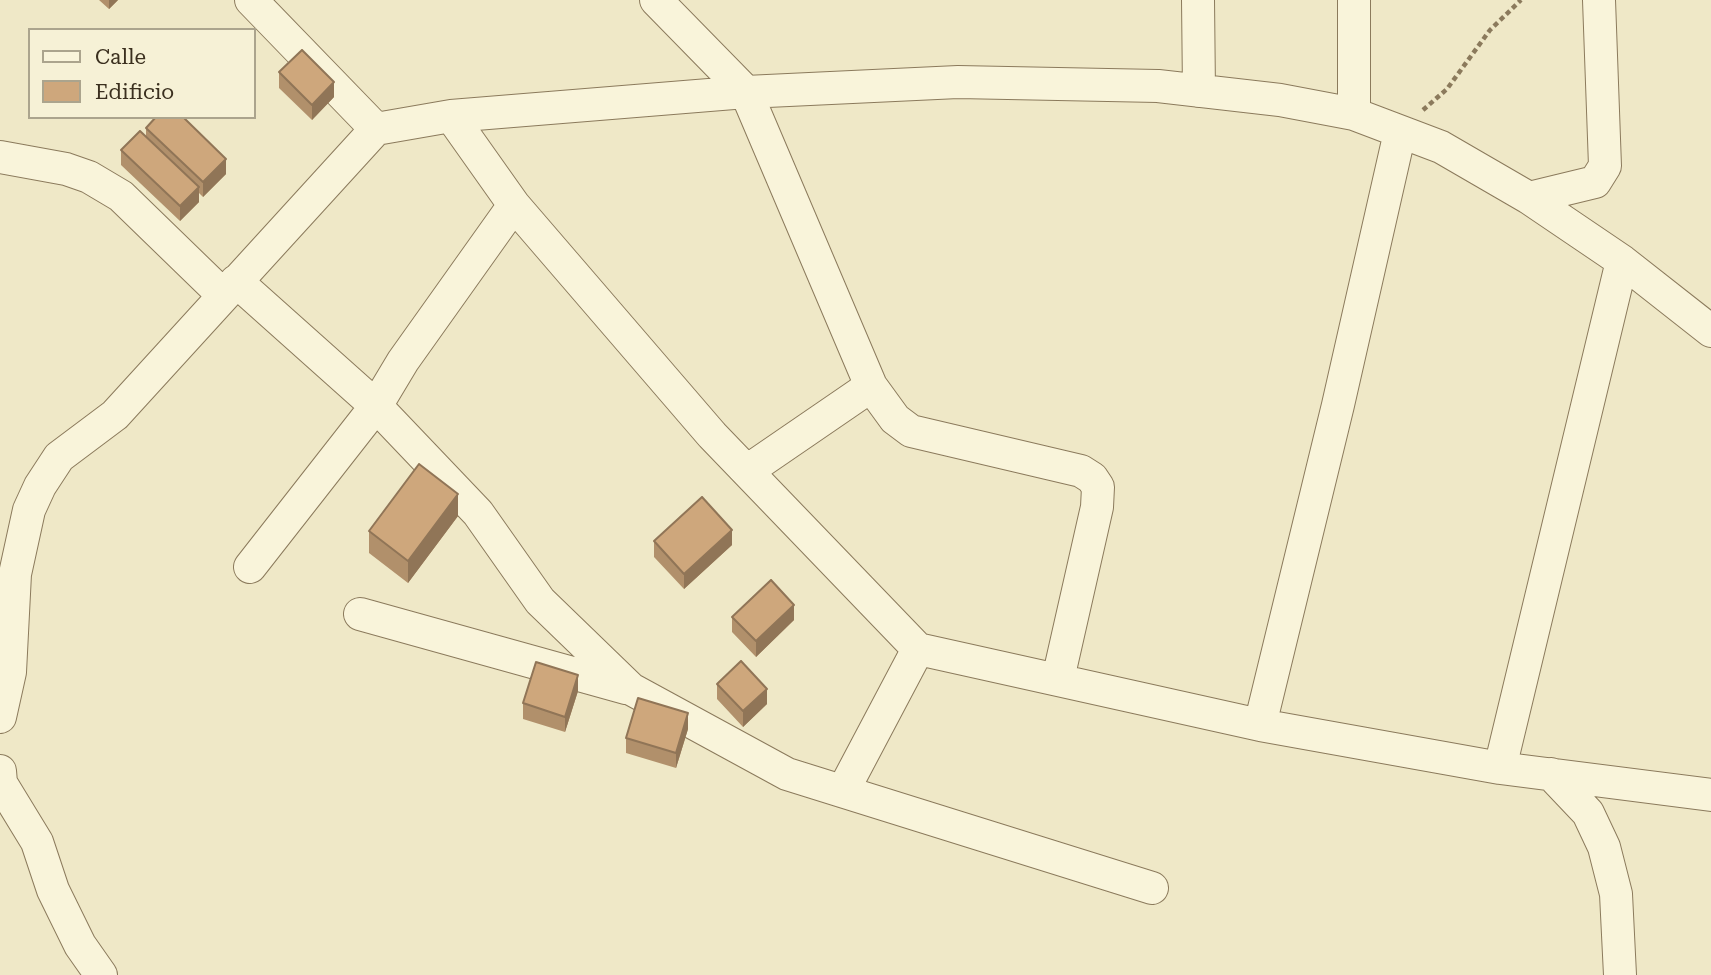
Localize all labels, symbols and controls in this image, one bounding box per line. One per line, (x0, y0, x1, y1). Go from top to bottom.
legend (28, 28, 256, 119)
text: Calle (95, 45, 146, 69)
text: Edificio (95, 80, 174, 104)

